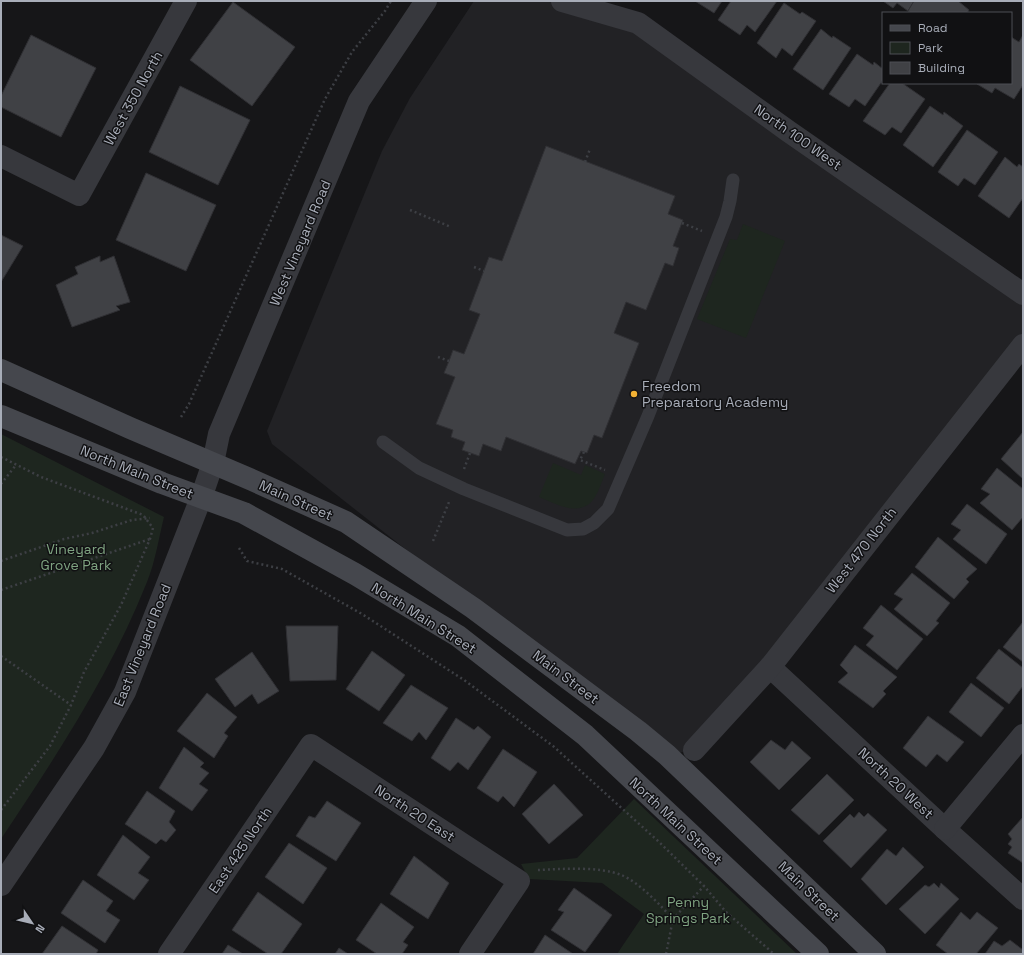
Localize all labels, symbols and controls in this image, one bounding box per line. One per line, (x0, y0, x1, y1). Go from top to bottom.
legend (882, 12, 1012, 84)
text: Road (918, 20, 947, 36)
text: Park (918, 40, 943, 56)
street label: West 350 North (100, 48, 166, 148)
text: Building (918, 60, 965, 76)
street label: North 100 West (751, 100, 845, 174)
street label: West Vineyard Road (265, 177, 335, 309)
place label: Freedom Preparatory Academy (642, 377, 788, 411)
marker: Freedom Preparatory Academy (629, 389, 639, 399)
street label: North Main Street (78, 441, 196, 503)
street label: Main Street (256, 476, 336, 524)
street label: West 470 North (822, 503, 900, 597)
park label: Vineyard Grove Park (41, 540, 112, 574)
street label: North Main Street (368, 578, 480, 658)
street label: East Vineyard Road (109, 581, 175, 709)
street label: Main Street (529, 646, 603, 708)
street label: North 20 West (854, 743, 938, 823)
street label: North Main Street (626, 773, 726, 869)
street label: North 20 East (371, 780, 459, 846)
street label: East 425 North (204, 803, 276, 897)
street label: Main Street (774, 857, 844, 925)
park label: Penny Springs Park (646, 893, 730, 927)
north arrow (12, 903, 52, 943)
text: N (32, 922, 48, 936)

